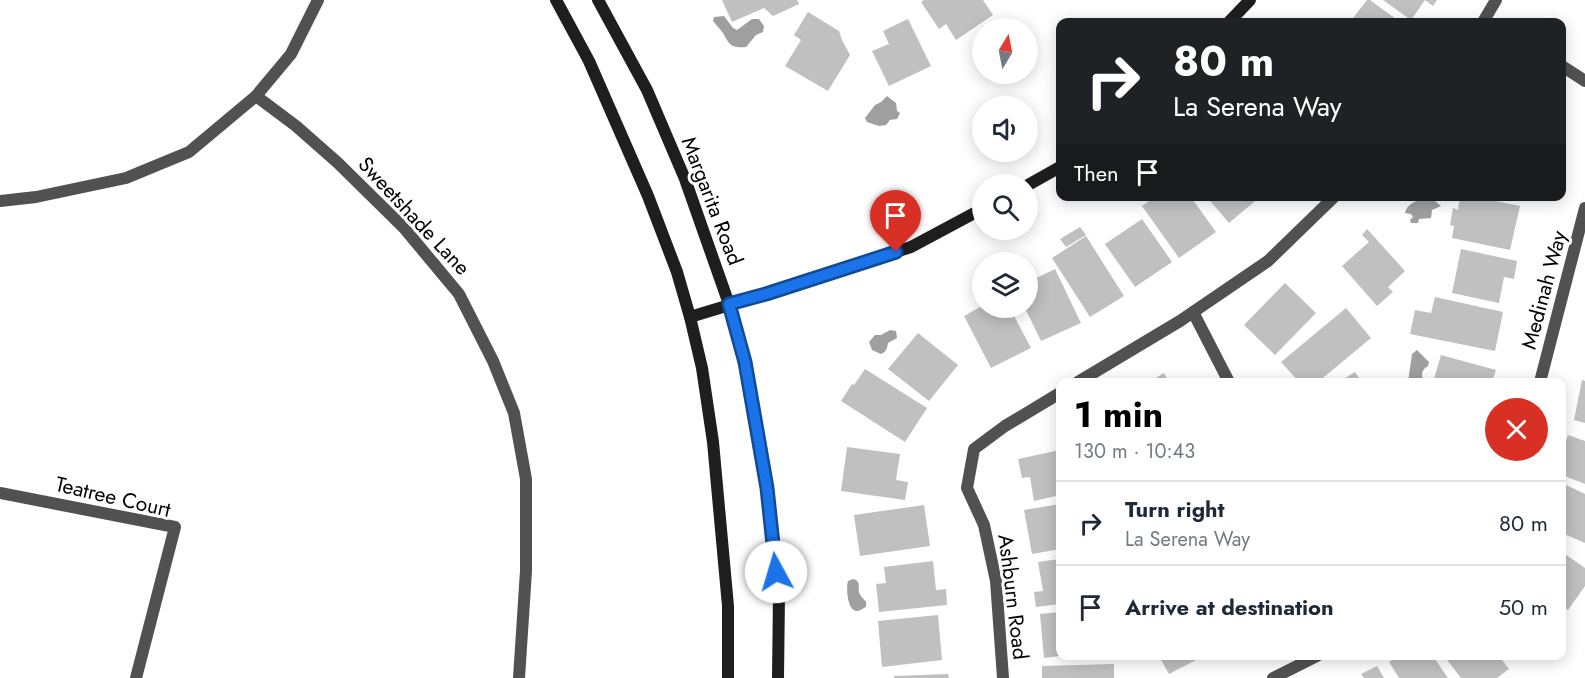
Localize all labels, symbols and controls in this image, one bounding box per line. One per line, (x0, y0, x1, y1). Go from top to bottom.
north arrow (972, 18, 1038, 84)
map controls (972, 18, 1038, 318)
text: 80 m (1173, 31, 1274, 92)
icon: right (1074, 42, 1152, 120)
text: La Serena Way (1173, 87, 1342, 126)
button: sound (972, 96, 1038, 162)
street label: Margarita Road (674, 132, 750, 270)
street label: Sweetshade Lane (351, 150, 477, 282)
icon: arrive (1131, 156, 1164, 189)
text: Then (1074, 157, 1119, 189)
button: search (972, 174, 1038, 240)
pin (870, 190, 921, 252)
icon: arrive (879, 199, 912, 232)
street label: Medinah Way (1514, 227, 1574, 353)
button: layers (972, 252, 1038, 318)
text: 1 min (1074, 388, 1163, 440)
button: close (1485, 398, 1548, 461)
text: 130 m · 10:43 (1074, 437, 1195, 466)
street label: Teatree Court (52, 469, 174, 525)
text: Turn right (1125, 493, 1225, 525)
icon: right (1074, 507, 1107, 540)
text: 80 m (1499, 507, 1548, 539)
text: La Serena Way (1125, 525, 1250, 554)
street label: Ashburn Road (990, 533, 1036, 661)
position arrow (744, 540, 808, 604)
icon: arrive (1074, 591, 1107, 624)
text: Arrive at destination (1125, 591, 1334, 623)
text: 50 m (1499, 591, 1548, 623)

